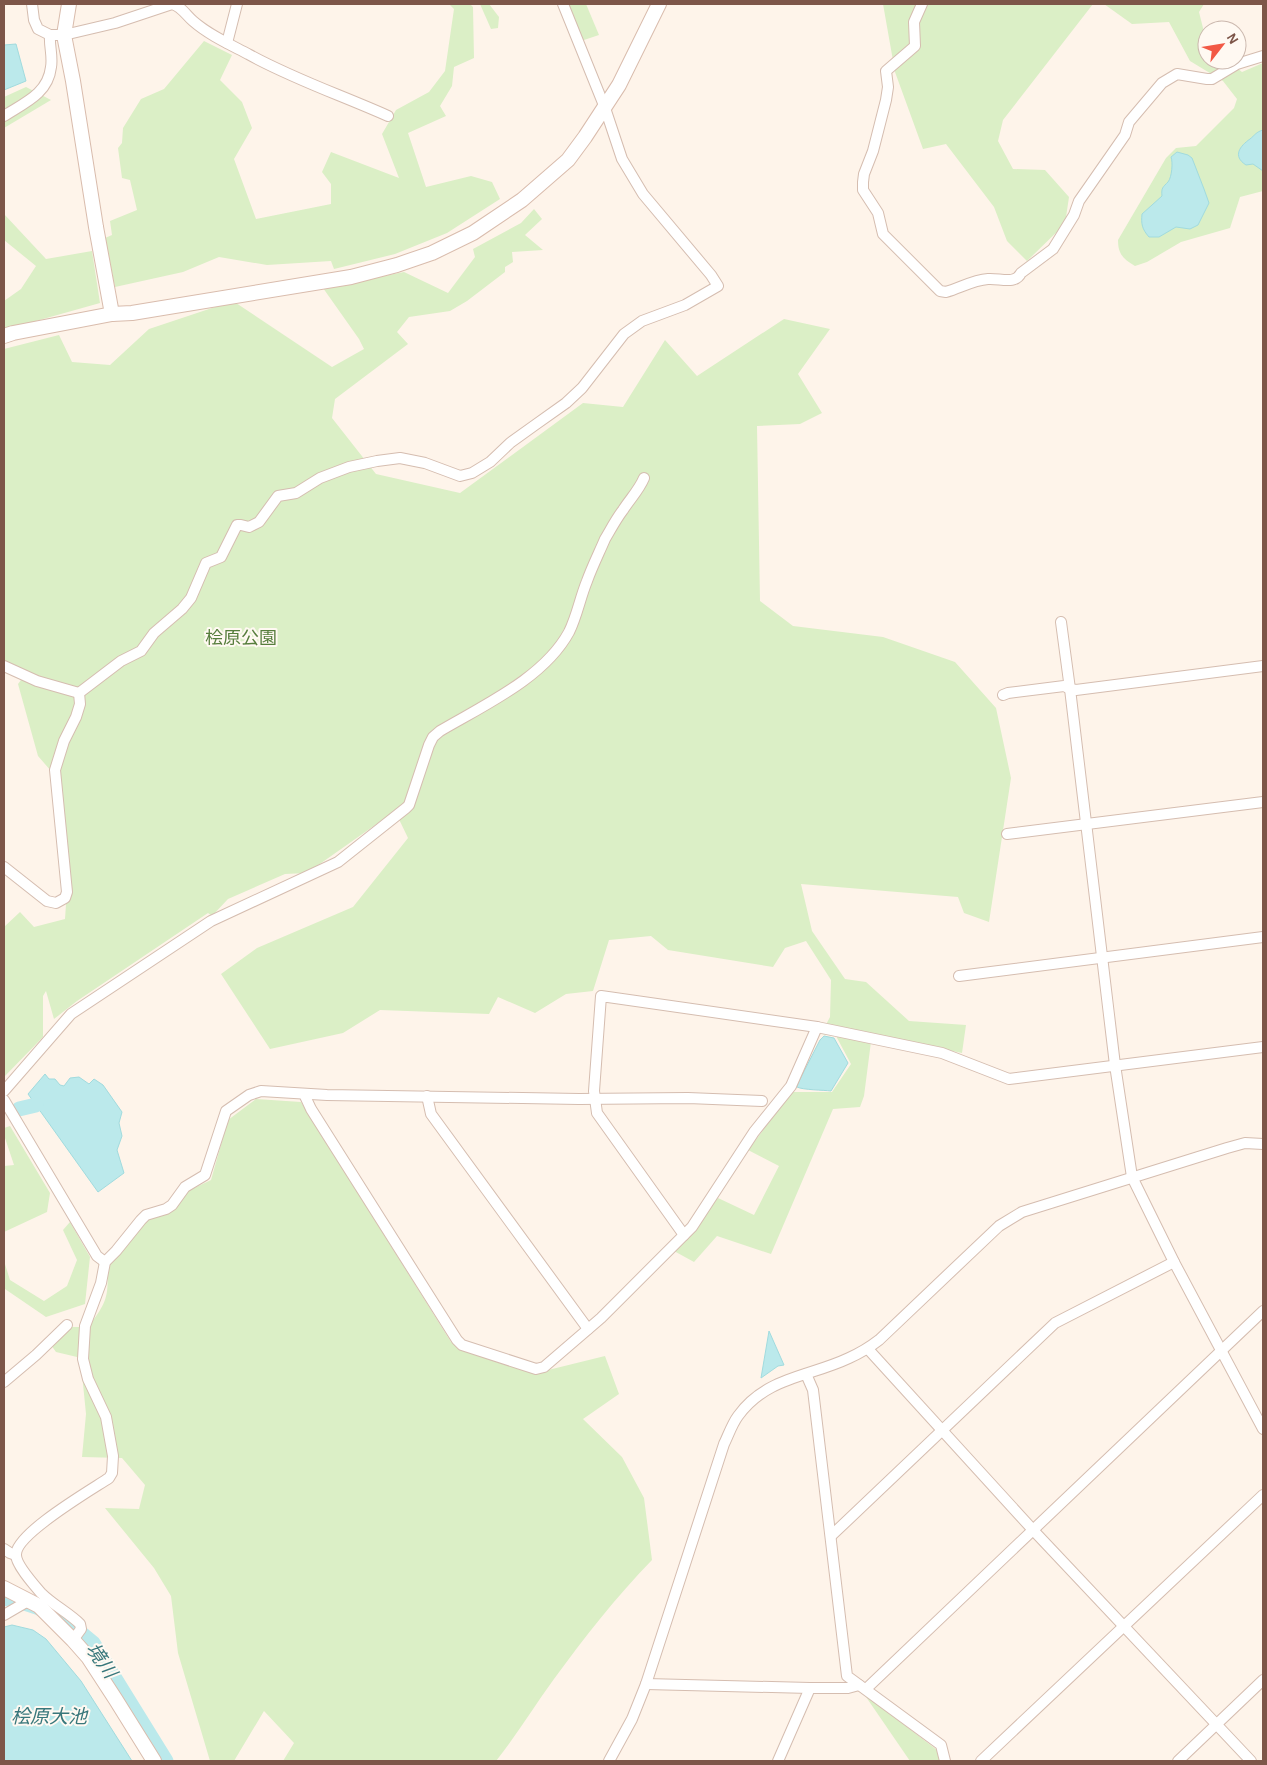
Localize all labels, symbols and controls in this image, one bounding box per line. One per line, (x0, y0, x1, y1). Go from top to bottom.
north arrow (1197, 20, 1247, 70)
text: N (1224, 31, 1241, 47)
park label: 桧原公園 (205, 628, 277, 648)
water label: 境川 (82, 1639, 121, 1684)
water label: 桧原大池 (11, 1707, 89, 1727)

